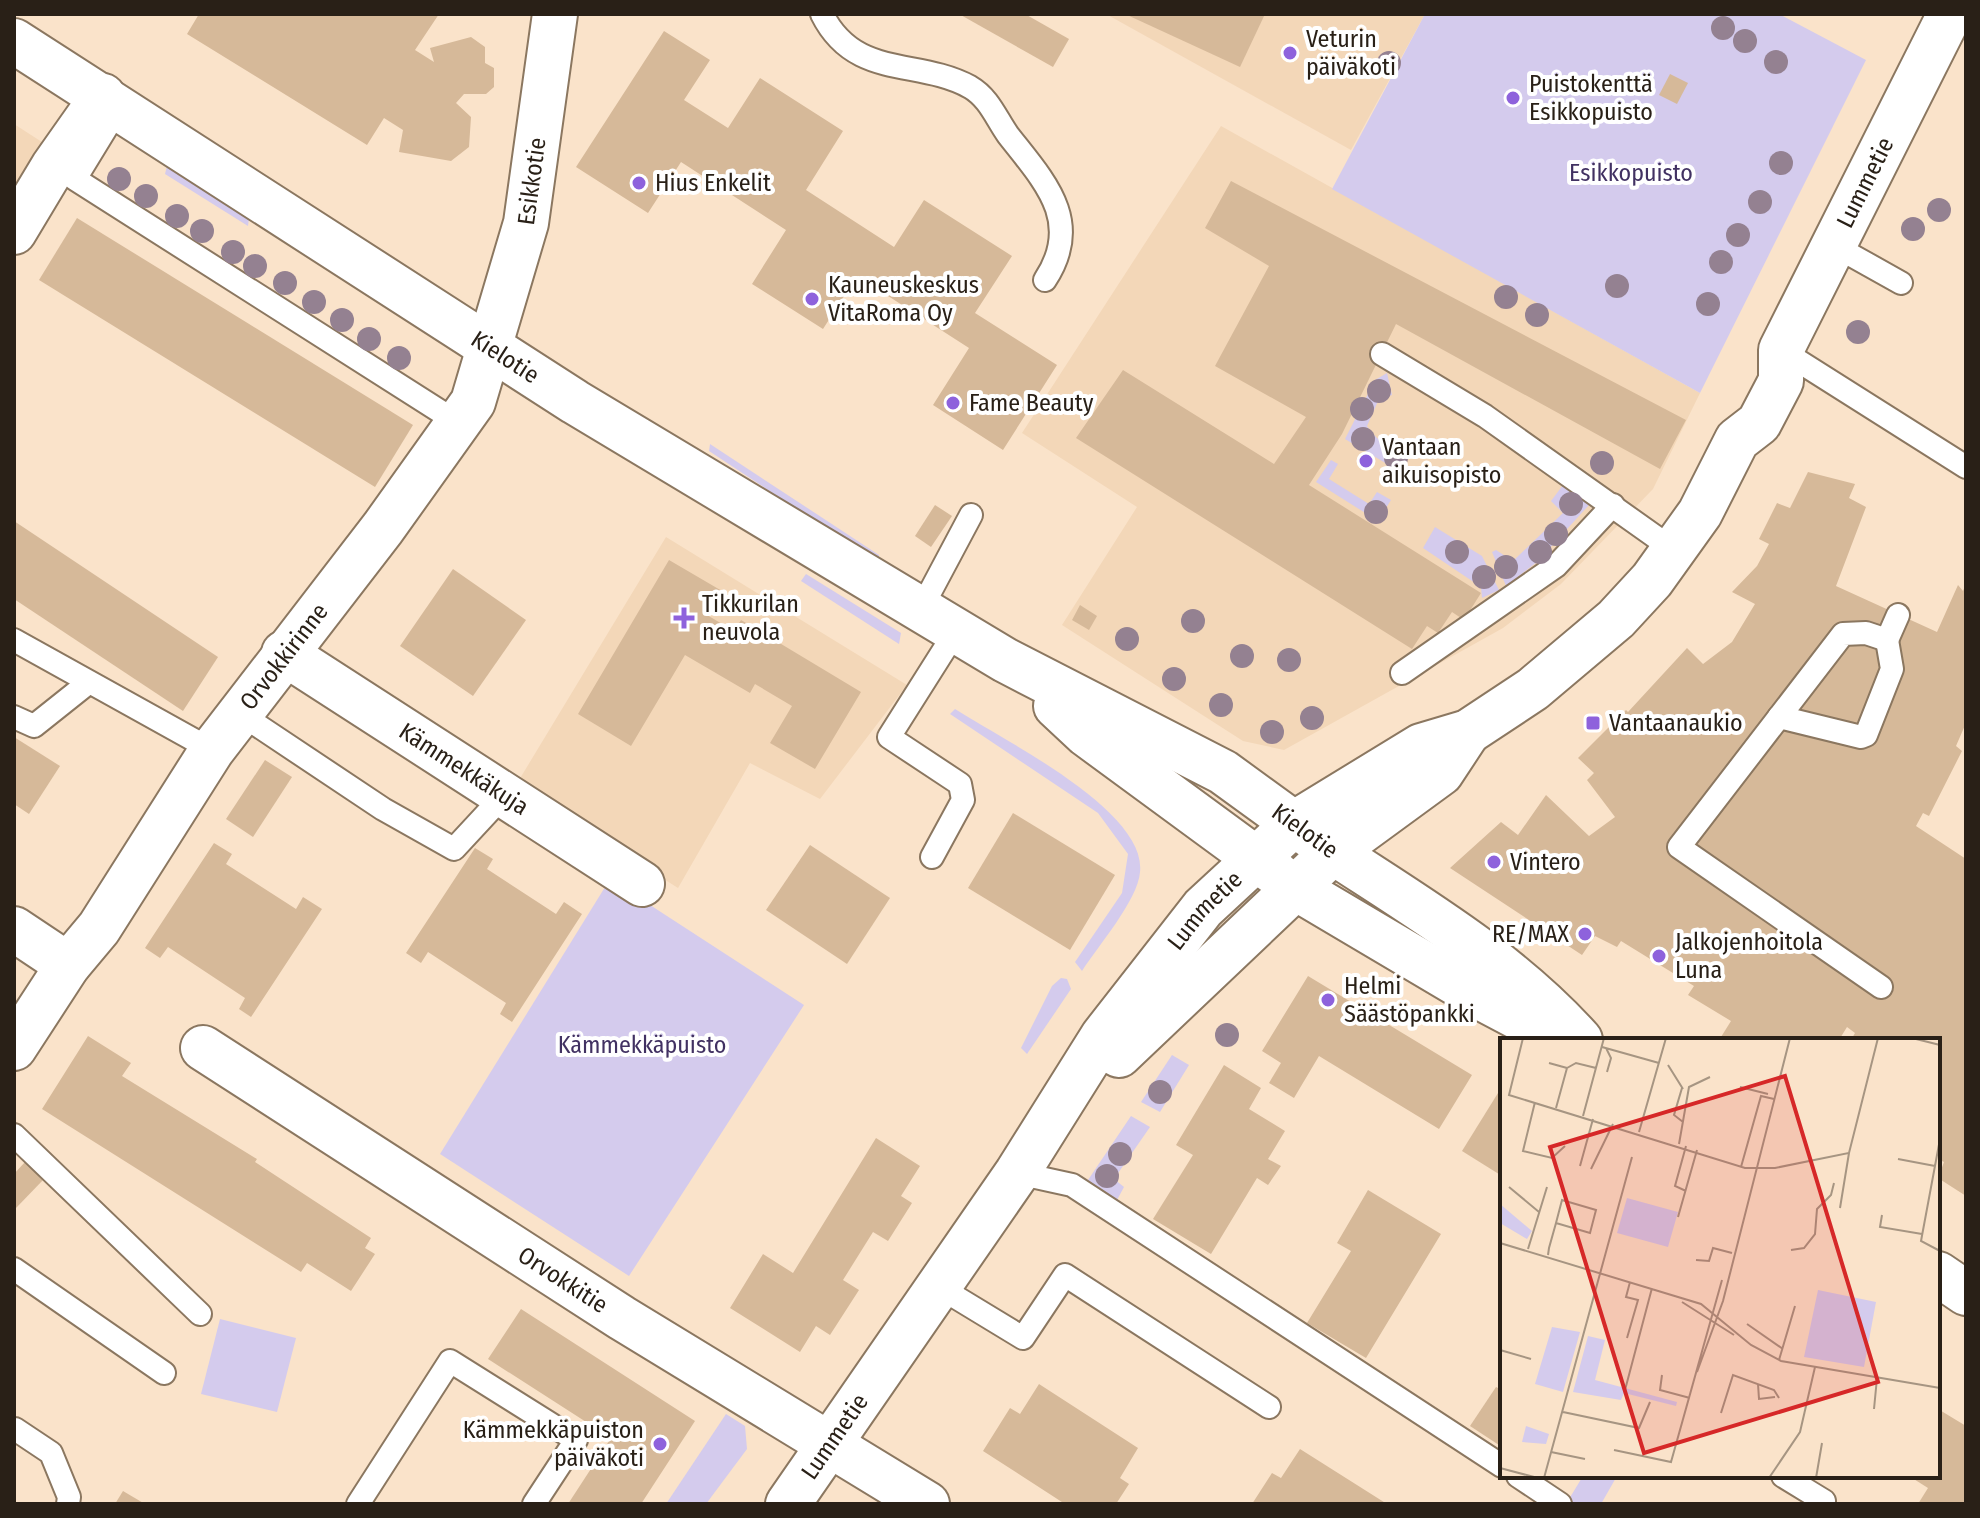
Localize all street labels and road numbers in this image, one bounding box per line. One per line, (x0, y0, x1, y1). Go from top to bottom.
street label: Lummetie (1831, 133, 1900, 232)
street label: Esikkotie (512, 136, 552, 227)
street label: Kielotie (466, 325, 544, 389)
street label: Orvokkirinne (234, 598, 334, 715)
street label: Kämmekkäkuja (394, 717, 534, 821)
street label: Kielotie (1266, 798, 1344, 864)
street label: Lummetie (1162, 865, 1248, 956)
street label: Orvokkitie (513, 1241, 613, 1319)
street label: Lummetie (795, 1389, 874, 1485)

